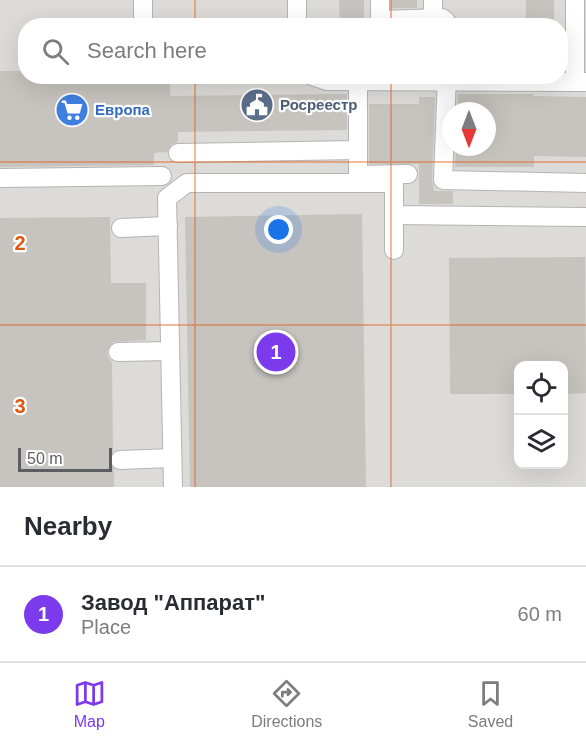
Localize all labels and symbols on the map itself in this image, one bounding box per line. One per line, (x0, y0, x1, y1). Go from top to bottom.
public building icon: Росреестр (239, 87, 275, 123)
supermarket icon: Европа (54, 92, 90, 128)
place label: Росреестр (280, 96, 357, 113)
place label: Европа (95, 101, 151, 118)
north arrow (442, 102, 496, 156)
your location (264, 215, 293, 244)
text: 2 (14, 232, 26, 254)
pin: 1 (256, 330, 296, 374)
text: 3 (14, 395, 26, 417)
scale bar (18, 445, 112, 472)

